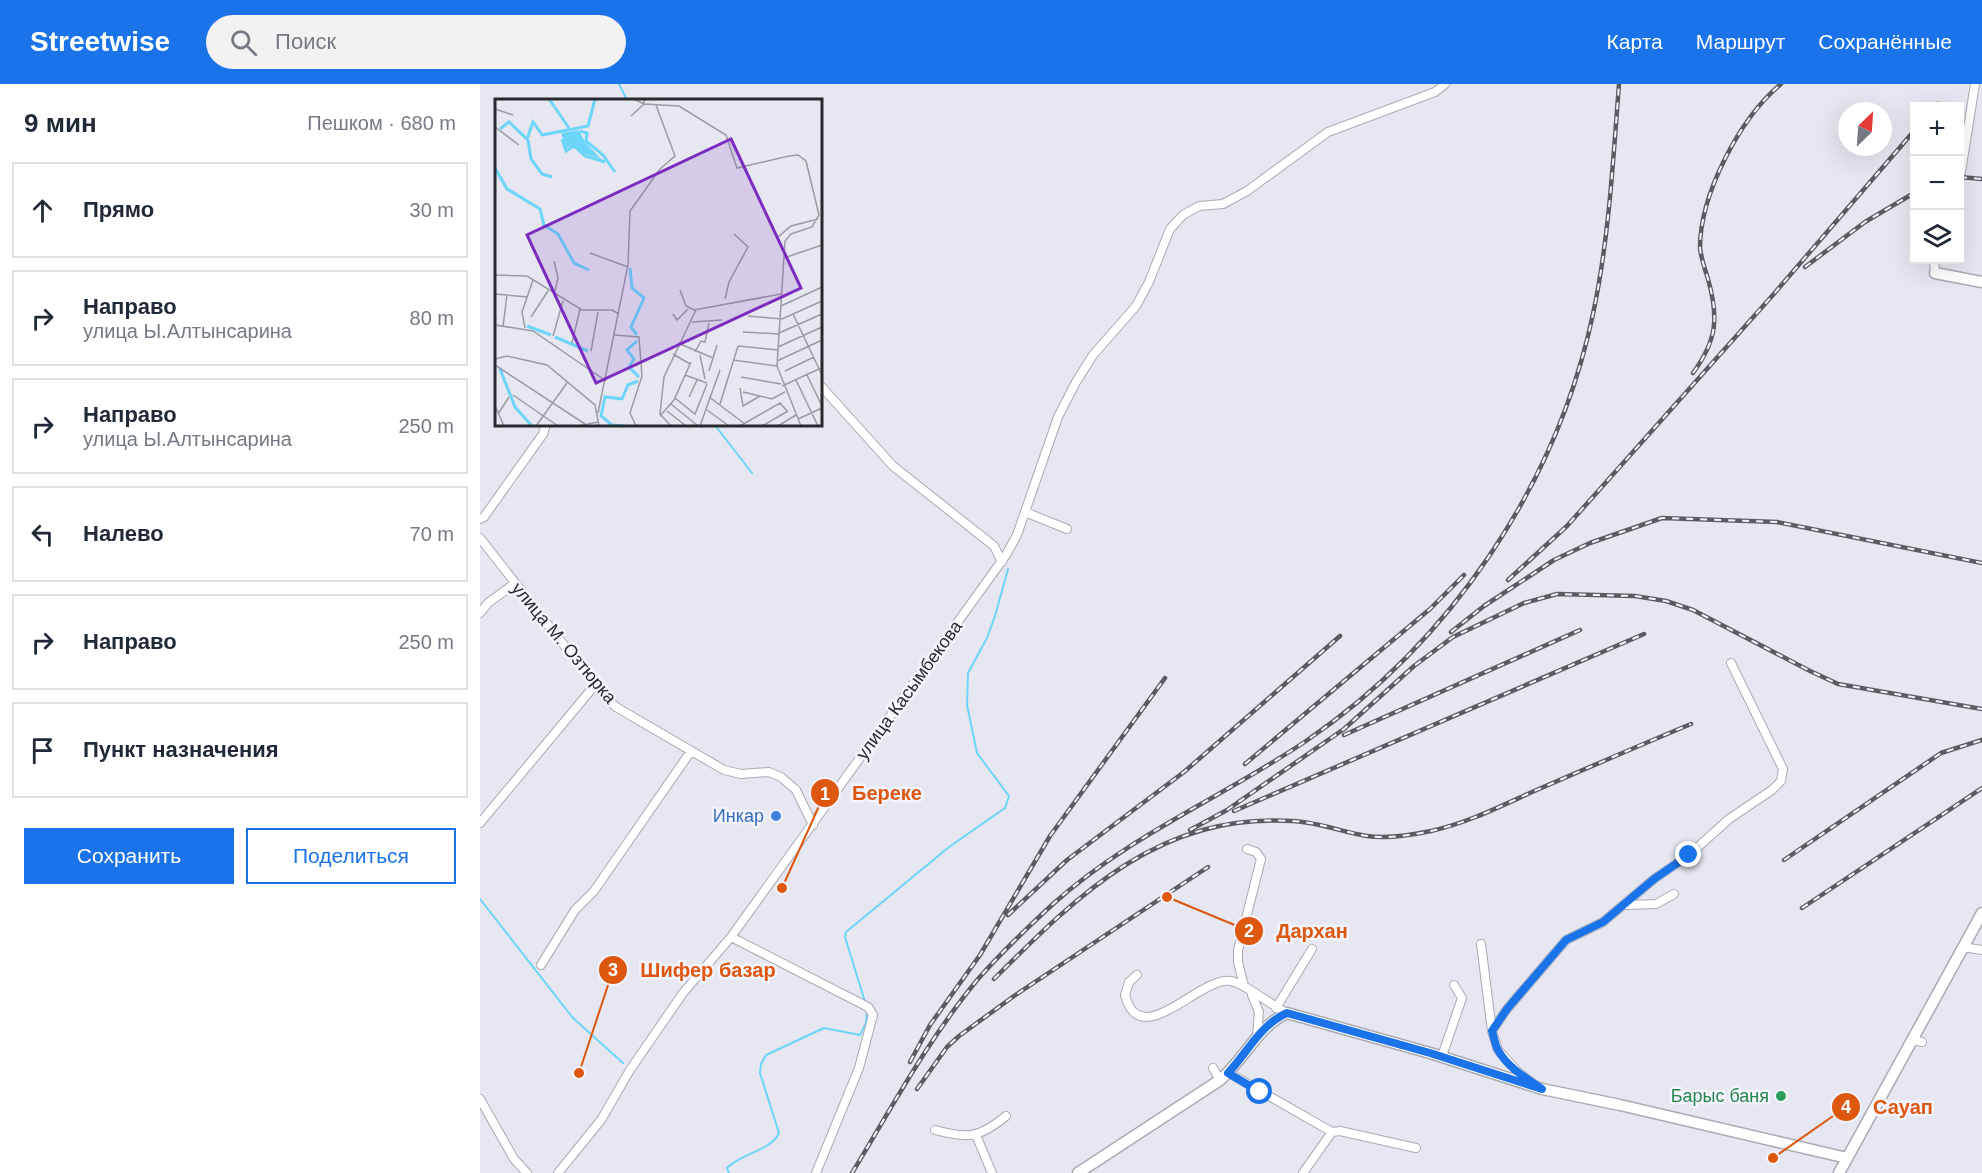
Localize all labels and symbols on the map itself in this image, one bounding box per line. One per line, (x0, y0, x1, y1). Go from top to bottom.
inset map (495, 99, 822, 426)
north arrow (1838, 102, 1892, 156)
street label: улица М. Озтюрка (508, 578, 621, 708)
street label: улица Касымбекова (852, 616, 967, 763)
callout: Береке (810, 774, 934, 812)
text: Береке (852, 782, 922, 804)
text: 1 (820, 784, 830, 804)
place label: Инкар (713, 806, 764, 826)
marker: Инкар (769, 809, 783, 823)
route end (1675, 841, 1701, 867)
callout: Дархан (1234, 912, 1360, 950)
text: Дархан (1276, 920, 1348, 942)
text: 2 (1244, 921, 1254, 941)
callout: Шифер базар (598, 951, 788, 989)
text: Шифер базар (640, 959, 776, 981)
text: 3 (608, 960, 618, 980)
route start (1246, 1078, 1272, 1104)
place label: Барыс баня (1671, 1086, 1769, 1106)
callout: Сауап (1831, 1088, 1945, 1126)
marker: Барыс баня (1774, 1089, 1788, 1103)
text: Сауап (1873, 1096, 1933, 1118)
text: 4 (1841, 1097, 1851, 1117)

